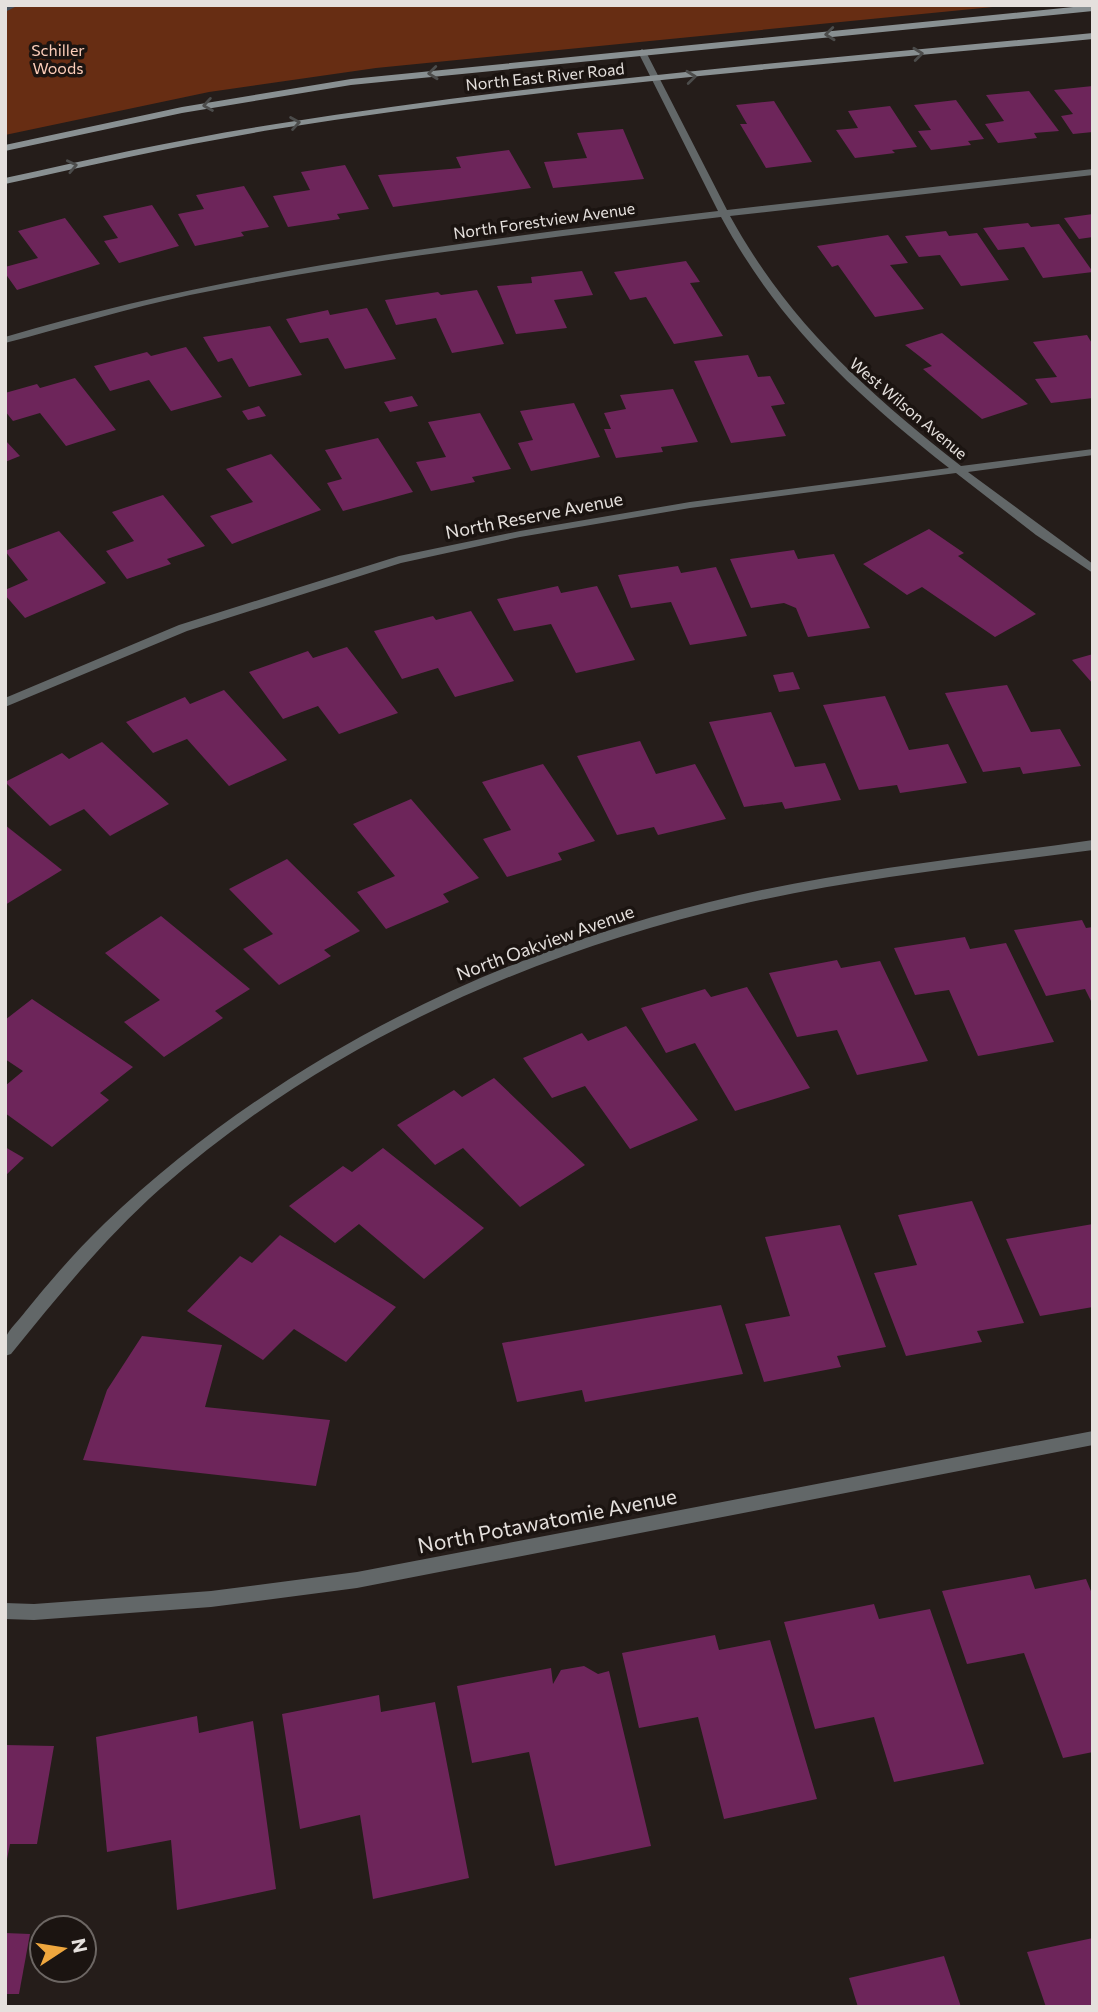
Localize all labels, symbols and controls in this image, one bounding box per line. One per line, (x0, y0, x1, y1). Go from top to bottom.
one-way arrow (824, 26, 836, 41)
park label: Schiller Woods (31, 40, 85, 77)
one-way arrow (913, 47, 924, 62)
street label: North East River Road (465, 58, 625, 94)
one-way arrow (427, 66, 439, 81)
one-way arrow (686, 69, 697, 84)
one-way arrow (202, 97, 214, 112)
one-way arrow (289, 116, 301, 131)
one-way arrow (66, 159, 78, 174)
street label: North Forestview Avenue (452, 198, 636, 242)
street label: West Wilson Avenue (846, 353, 972, 463)
street label: North Reserve Avenue (443, 487, 625, 543)
street label: North Oakview Avenue (453, 900, 637, 984)
street label: North Potawatomie Avenue (415, 1483, 679, 1557)
north arrow (28, 1914, 98, 1984)
text: N (67, 1936, 93, 1955)

